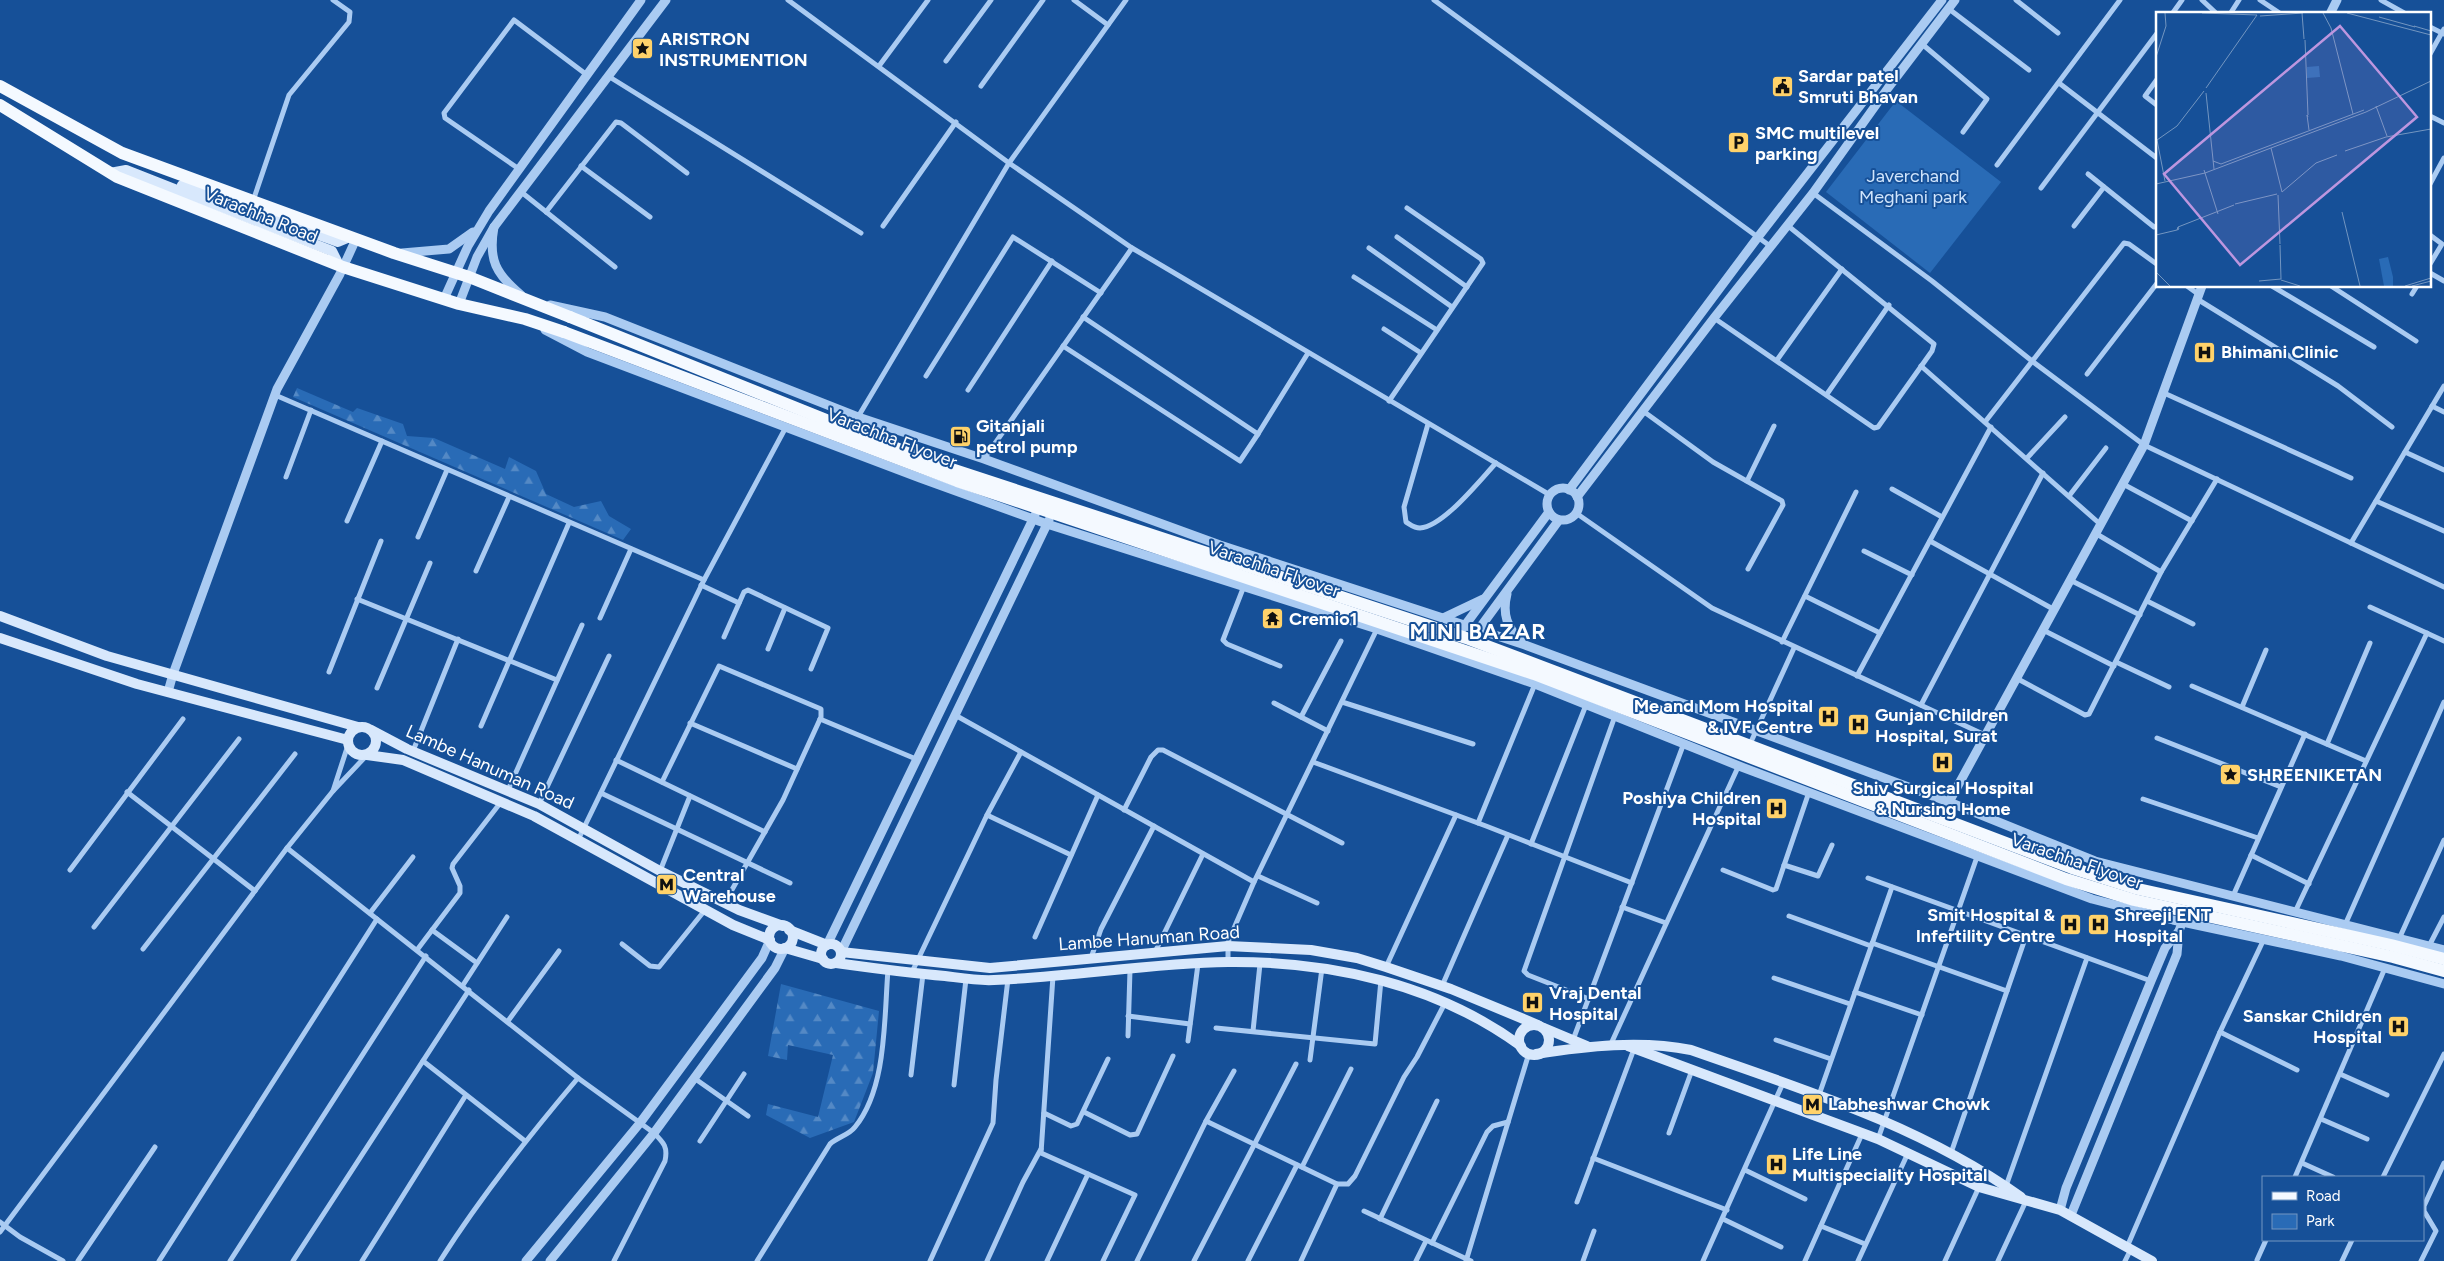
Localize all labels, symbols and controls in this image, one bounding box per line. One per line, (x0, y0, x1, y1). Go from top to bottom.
inset map (2156, 12, 2432, 288)
place label: ARISTRON INSTRUMENTION (659, 28, 808, 71)
place icon: ARISTRON INSTRUMENTION (631, 37, 655, 61)
place label: Sardar patel Smruti Bhavan (1798, 65, 1918, 108)
public building icon: Sardar patel Smruti Bhavan (1770, 74, 1794, 98)
place label: SMC multilevel parking (1755, 122, 1879, 165)
parking icon: SMC multilevel parking (1727, 131, 1751, 155)
park label: Javerchand Meghani park (1859, 165, 1967, 208)
street label: Varachha Road (201, 182, 321, 248)
hospital icon: Bhimani Clinic (2193, 340, 2217, 364)
place label: Bhimani Clinic (2221, 341, 2339, 363)
street label: Varachha Flyover (824, 403, 960, 473)
place label: Gitanjali petrol pump (976, 415, 1078, 458)
fuel station icon: Gitanjali petrol pump (948, 424, 972, 448)
street label: Varachha Flyover (1205, 536, 1343, 602)
temple icon: Cremio1 (1261, 607, 1285, 631)
place label: Cremio1 (1289, 608, 1357, 630)
district label: MINI BAZAR (1410, 618, 1546, 645)
place label: Me and Mom Hospital & IVF Centre (1634, 695, 1813, 738)
hospital icon: Me and Mom Hospital & IVF Centre (1817, 704, 1841, 728)
place label: Gunjan Children Hospital, Surat (1875, 704, 2008, 747)
hospital icon: Gunjan Children Hospital, Surat (1847, 713, 1871, 737)
street label: Lambe Hanuman Road (402, 720, 578, 814)
hospital icon: Shiv Surgical Hospital & Nursing Home (1931, 751, 1955, 775)
place icon: SHREENIKETAN (2219, 763, 2243, 787)
place label: SHREENIKETAN (2247, 764, 2382, 786)
place label: Shiv Surgical Hospital & Nursing Home (1853, 777, 2033, 820)
place label: Poshiya Children Hospital (1622, 787, 1761, 830)
hospital icon: Poshiya Children Hospital (1765, 796, 1789, 820)
street label: Varachha Flyover (2008, 828, 2146, 894)
place label: Central Warehouse (683, 864, 776, 907)
metro station icon: Central Warehouse (655, 873, 679, 897)
place label: Smit Hospital & Infertility Centre (1916, 904, 2055, 947)
place label: Shreeji ENT Hospital (2114, 904, 2212, 947)
hospital icon: Smit Hospital & Infertility Centre (2059, 913, 2083, 937)
hospital icon: Shreeji ENT Hospital (2086, 913, 2110, 937)
street label: Lambe Hanuman Road (1058, 921, 1240, 955)
place label: Vraj Dental Hospital (1549, 982, 1642, 1025)
hospital icon: Vraj Dental Hospital (1521, 991, 1545, 1015)
place label: Sanskar Children Hospital (2243, 1005, 2382, 1048)
hospital icon: Sanskar Children Hospital (2386, 1014, 2410, 1038)
metro station icon: Labheshwar Chowk (1800, 1092, 1824, 1116)
place label: Labheshwar Chowk (1828, 1093, 1990, 1115)
place label: Life Line Multispeciality Hospital (1792, 1143, 1987, 1186)
hospital icon: Life Line Multispeciality Hospital (1764, 1152, 1788, 1176)
legend (2262, 1176, 2424, 1241)
text: Road (2306, 1187, 2341, 1205)
text: Park (2306, 1212, 2335, 1230)

